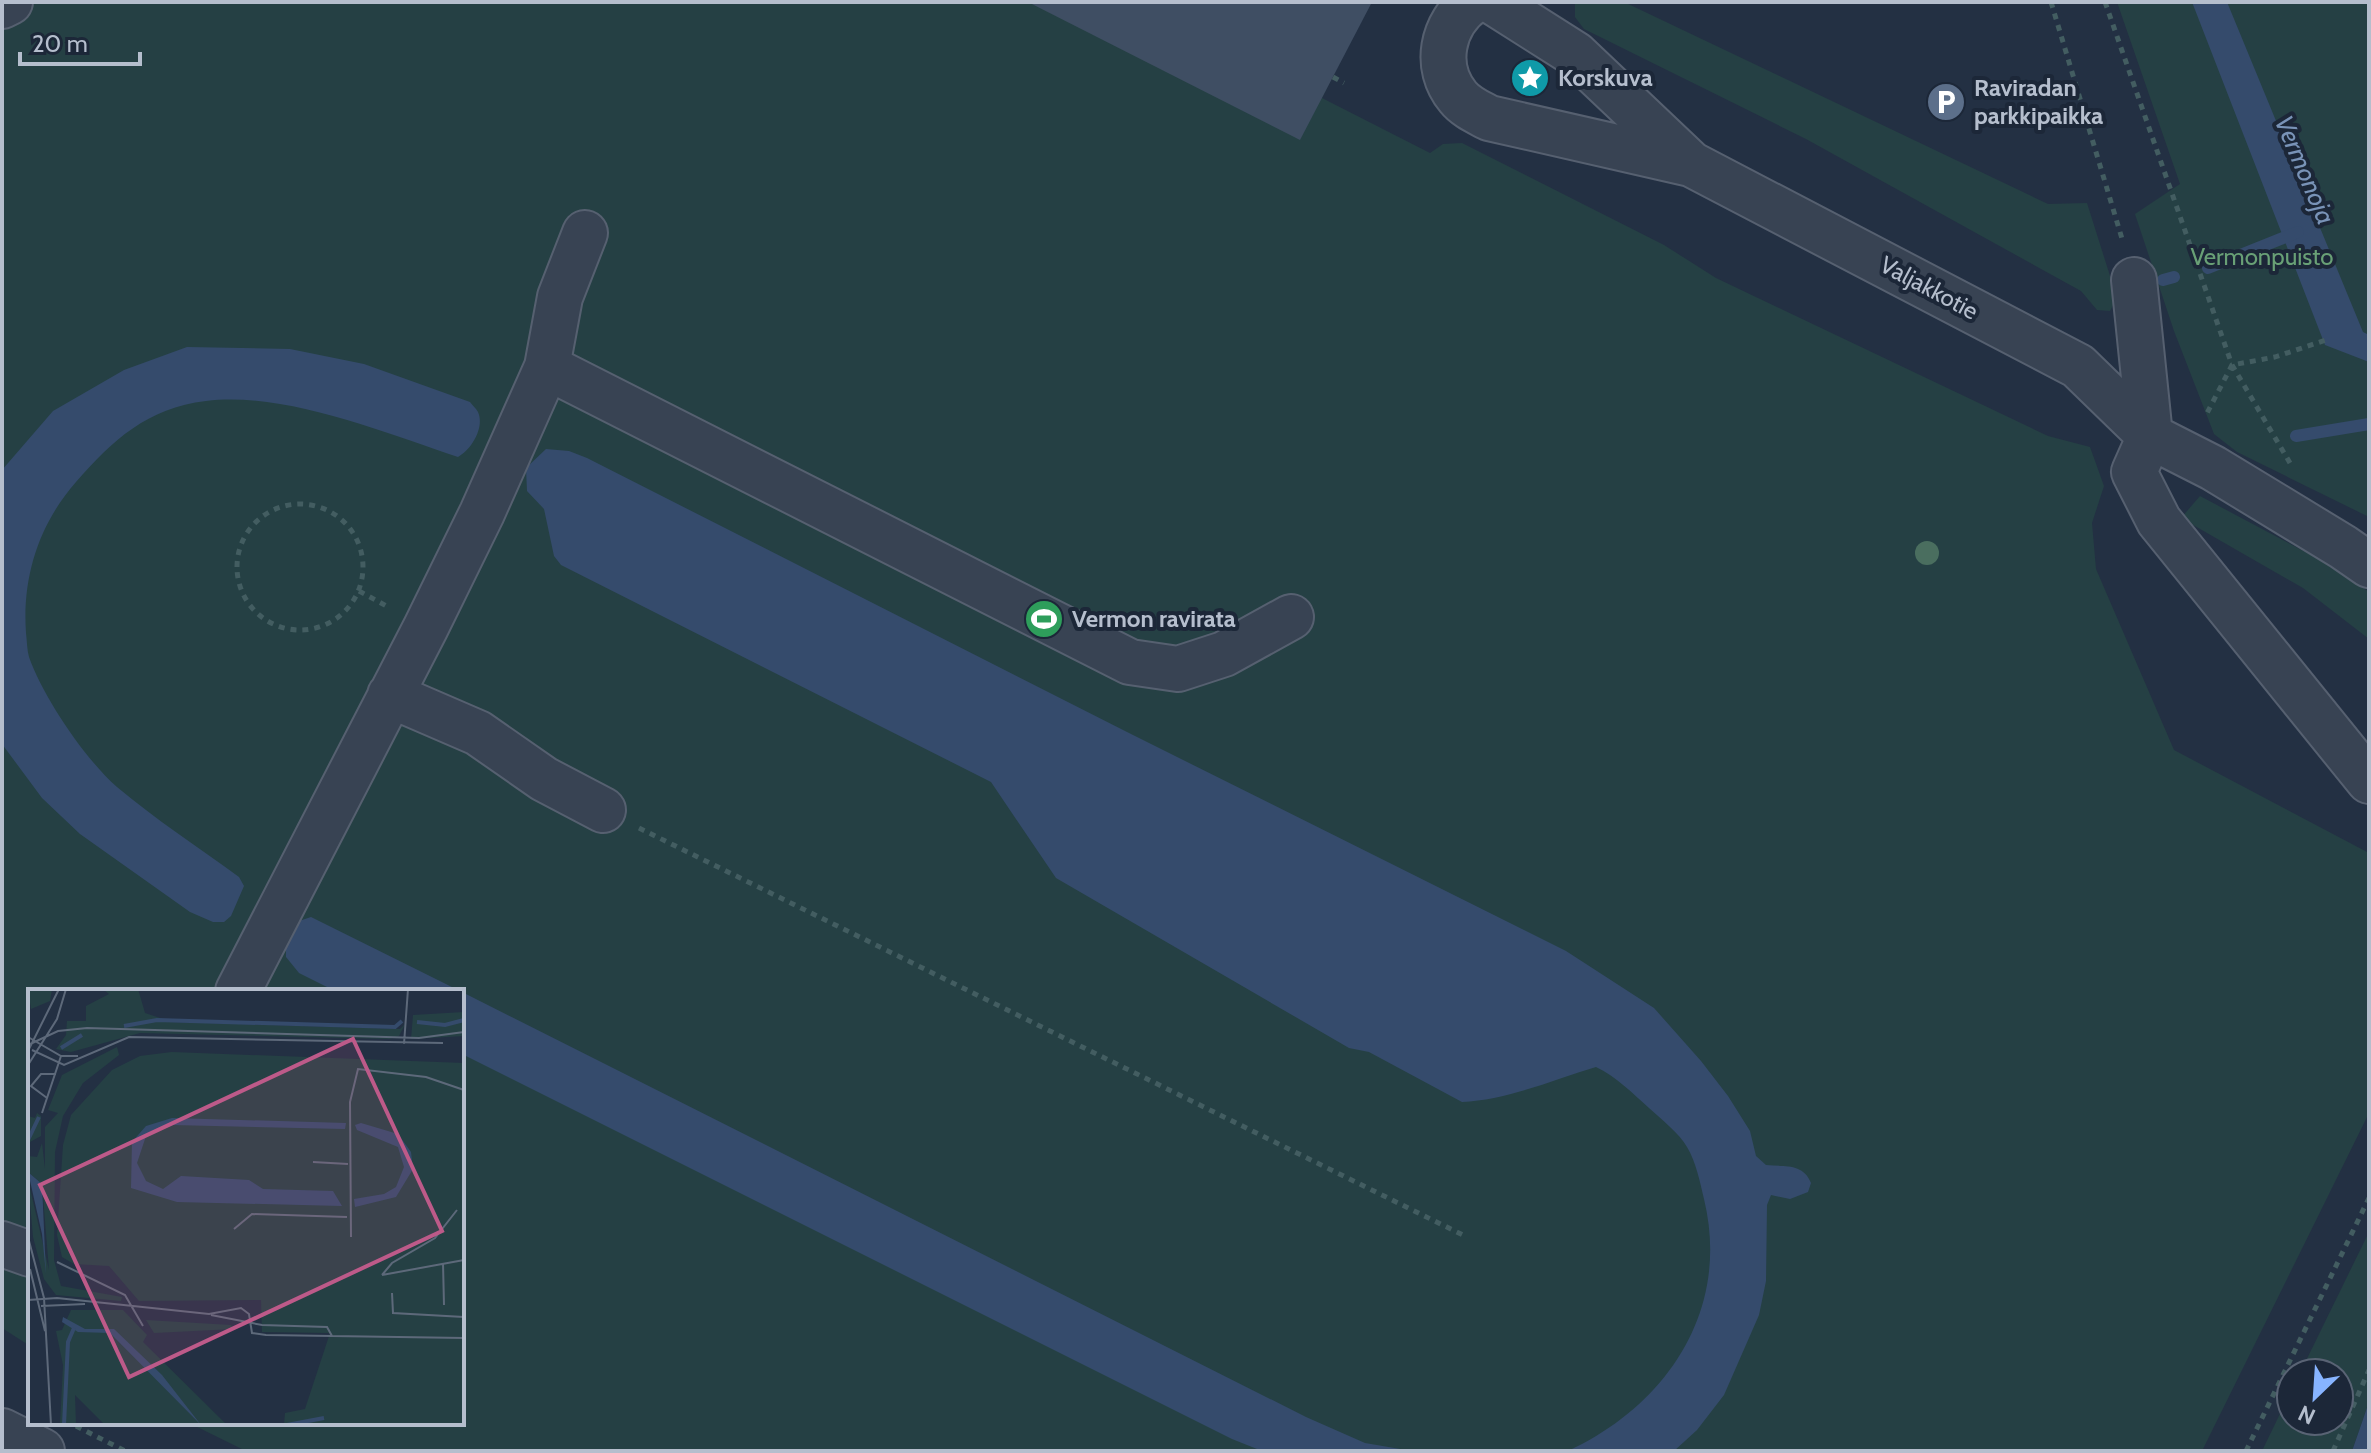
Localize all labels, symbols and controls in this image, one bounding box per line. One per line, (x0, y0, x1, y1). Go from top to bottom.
scale bar (20, 16, 140, 66)
text: 20 m (32, 29, 88, 58)
place icon: Korskuva (1509, 57, 1551, 99)
place label: Korskuva (1558, 63, 1653, 92)
place label: Raviradan parkkipaikka (1974, 73, 2103, 130)
parking icon: Raviradan parkkipaikka (1925, 81, 1967, 123)
water label: Vermonoja (2268, 111, 2342, 229)
park label: Vermonpuisto (2191, 242, 2333, 271)
street label: Valjakkotie (1875, 250, 1983, 325)
sports icon: Vermon ravirata (1023, 598, 1065, 640)
place label: Vermon ravirata (1072, 604, 1236, 633)
inset map (28, 989, 464, 1425)
north arrow (2275, 1357, 2355, 1437)
text: N (2294, 1399, 2320, 1430)

